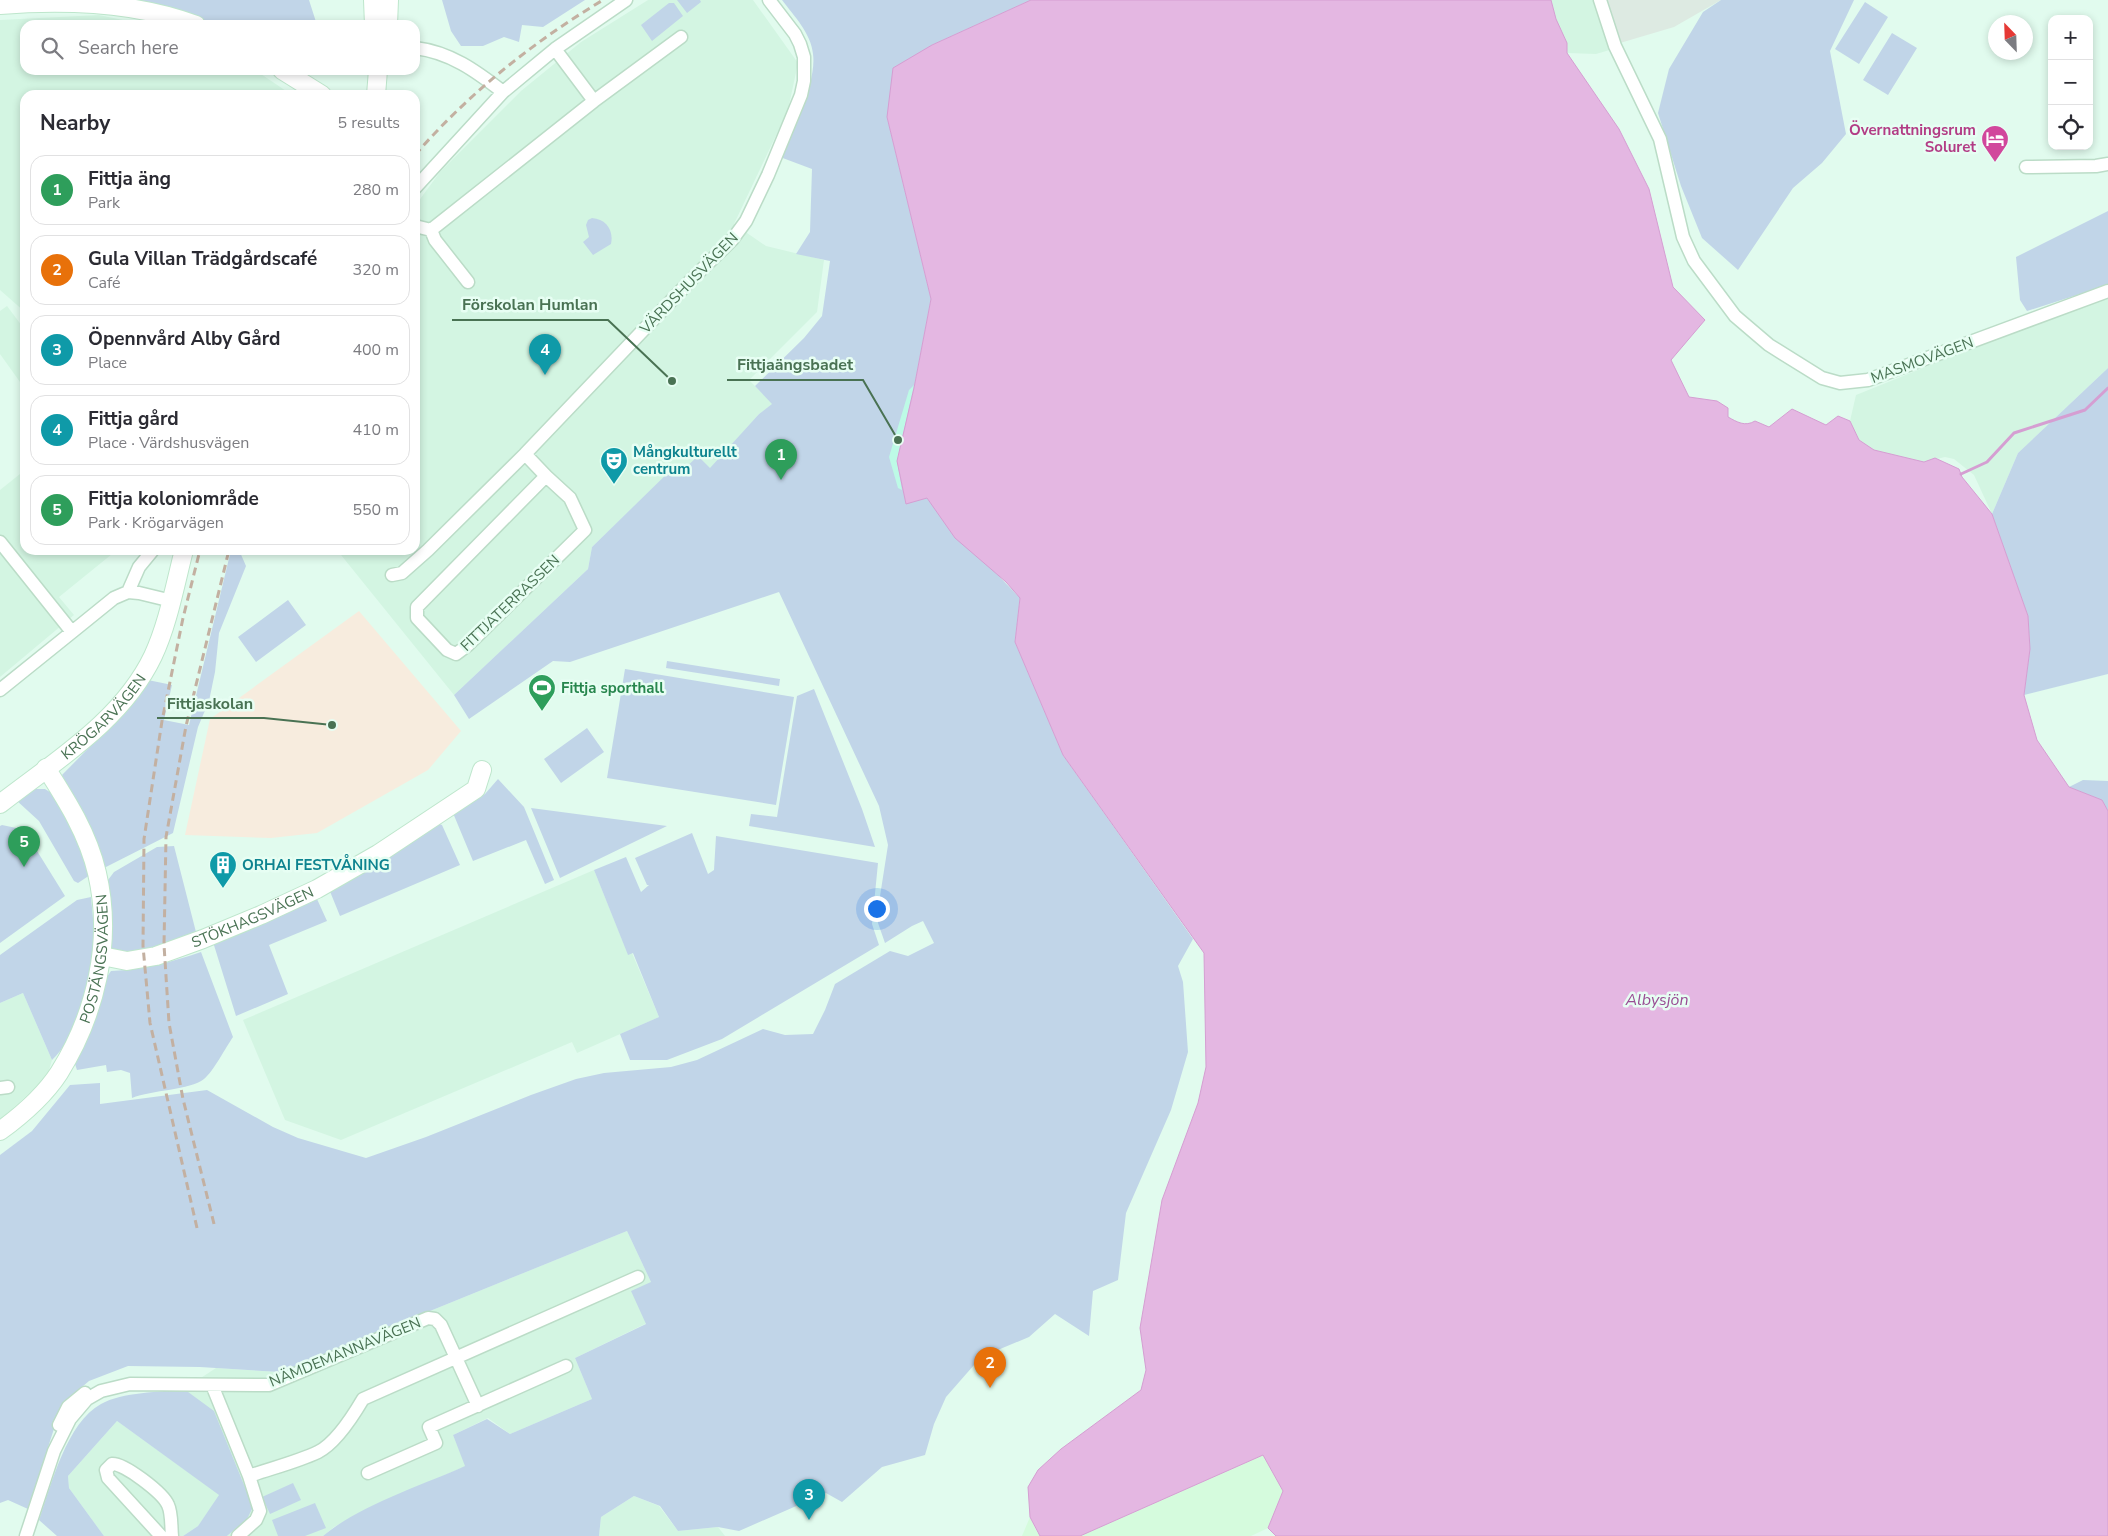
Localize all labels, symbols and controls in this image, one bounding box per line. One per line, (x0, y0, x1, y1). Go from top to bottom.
north arrow (1988, 15, 2033, 60)
map controls (2048, 15, 2093, 150)
button: + (2048, 15, 2093, 60)
search box (20, 20, 420, 75)
icon: search (38, 34, 66, 62)
text: Search here (78, 35, 179, 61)
button: − (2048, 60, 2093, 105)
button: locate (2048, 105, 2093, 150)
text: Nearby (40, 109, 110, 137)
text: 5 results (338, 112, 400, 134)
place label: Övernattningsrum Soluret (1849, 120, 1976, 157)
hotel icon: Övernattningsrum Soluret (1980, 124, 2010, 163)
text: Fittja äng (88, 166, 171, 192)
text: 1 (52, 179, 62, 201)
text: 280 m (352, 179, 399, 201)
text: Park (88, 192, 120, 214)
street label: VÄRDSHUSVÄGEN (635, 228, 742, 339)
text: Gula Villan Trädgårdscafé (88, 246, 317, 272)
text: 2 (52, 259, 62, 281)
text: 320 m (352, 259, 399, 281)
text: Café (88, 272, 121, 294)
callout: Förskolan Humlan (452, 289, 608, 320)
text: Förskolan Humlan (462, 294, 598, 316)
text: Öpennvård Alby Gård (88, 326, 280, 352)
street label: MASMOVÄGEN (1868, 332, 1976, 388)
pin: 4 (529, 334, 561, 375)
text: 3 (52, 339, 62, 361)
text: 400 m (352, 339, 399, 361)
callout: Fittjaängsbadet (727, 349, 863, 380)
text: Place (88, 352, 127, 374)
text: Fittjaängsbadet (737, 354, 854, 376)
text: Fittja gård (88, 406, 179, 432)
text: 4 (52, 419, 62, 441)
text: 410 m (352, 419, 399, 441)
text: Place · Värdshusvägen (88, 432, 249, 454)
pin: 1 (765, 439, 797, 480)
place label: Mångkulturellt centrum (633, 442, 737, 479)
theatre icon: Mångkulturellt centrum (599, 446, 629, 485)
text: Fittja koloniområde (88, 486, 259, 512)
text: 5 (52, 499, 62, 521)
text: 550 m (352, 499, 399, 521)
text: Park · Krögarvägen (88, 512, 224, 534)
street label: FITTJATERRASSEN (456, 550, 564, 656)
street label: KRÖGARVÄGEN (57, 670, 151, 764)
sports icon: Fittja sporthall (527, 673, 557, 712)
place label: Fittja sporthall (561, 678, 664, 698)
callout: Fittjaskolan (157, 687, 264, 718)
text: Fittjaskolan (167, 693, 253, 715)
pin: 5 (8, 826, 40, 867)
building icon: ORHAI FESTVÅNING (208, 850, 238, 889)
place label: ORHAI FESTVÅNING (242, 854, 390, 875)
street label: STÖKHAGSVÄGEN (189, 882, 317, 952)
street label: POSTÄNGSVÄGEN (75, 893, 113, 1026)
your location (864, 896, 890, 922)
water label: Albysjön (1624, 989, 1689, 1011)
street label: NÄMDEMANNAVÄGEN (266, 1312, 424, 1392)
pin: 2 (974, 1347, 1006, 1388)
pin: 3 (793, 1479, 825, 1520)

